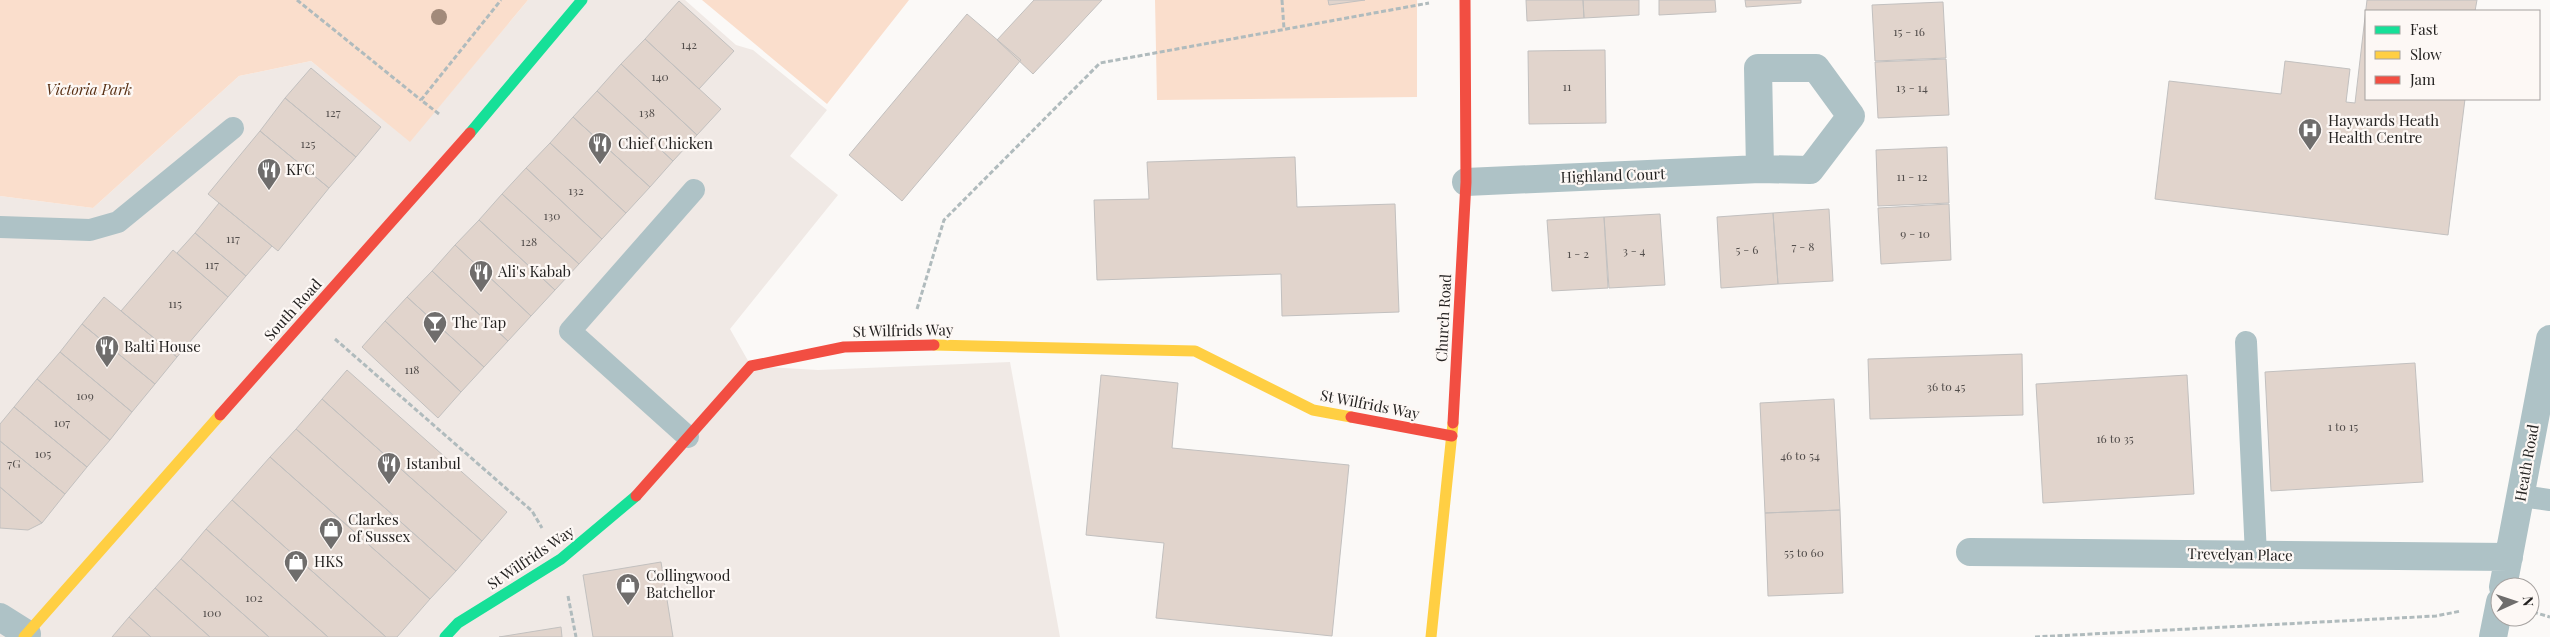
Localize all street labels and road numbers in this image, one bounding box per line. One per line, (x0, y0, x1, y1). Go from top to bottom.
street label: Highland Court (1560, 163, 1666, 187)
street label: Church Road (1431, 273, 1455, 363)
street label: South Road (259, 274, 326, 345)
street label: St Wilfrids Way (852, 319, 954, 341)
street label: St Wilfrids Way (1319, 385, 1422, 424)
street label: Heath Road (2509, 422, 2543, 503)
street label: St Wilfrids Way (483, 520, 578, 594)
street label: Trevelyan Place (2187, 543, 2293, 565)

